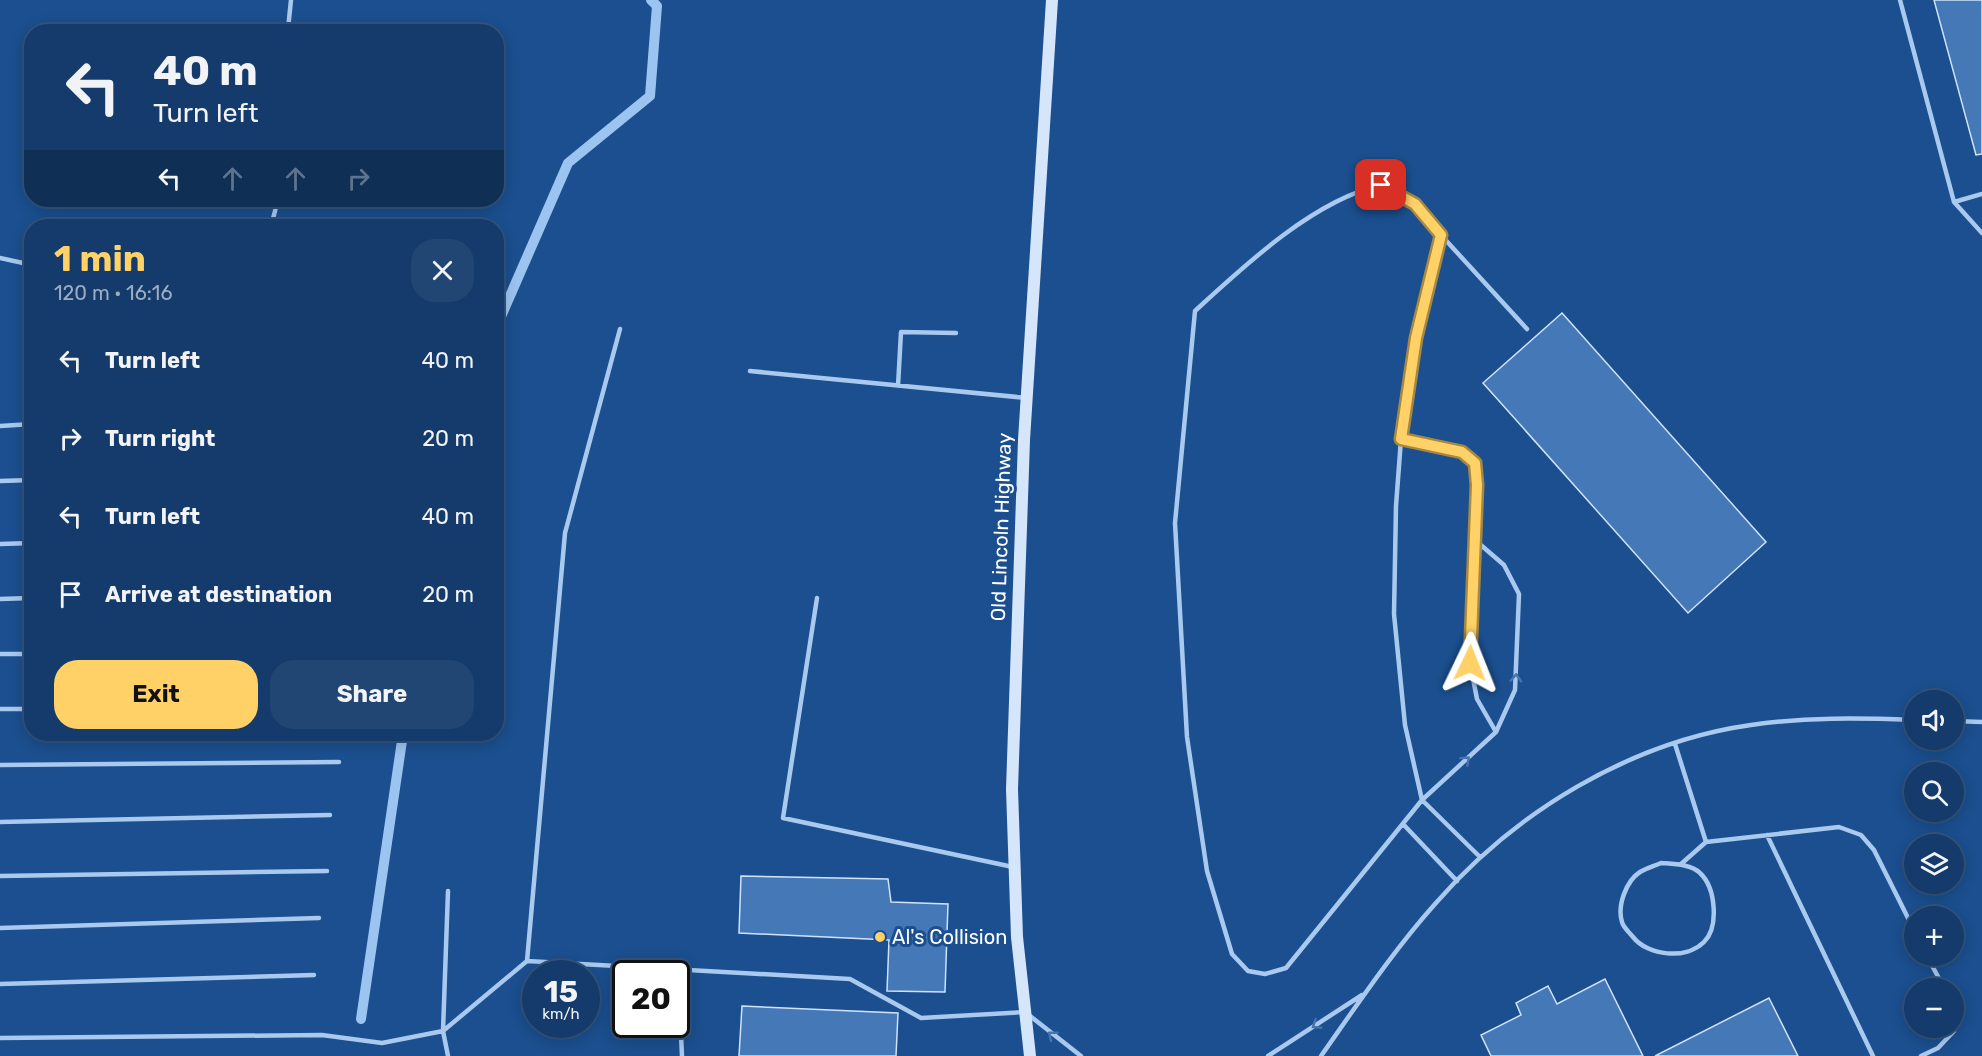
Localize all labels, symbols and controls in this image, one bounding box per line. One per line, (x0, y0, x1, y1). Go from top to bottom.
text: 40 m (153, 46, 258, 96)
icon: left (54, 48, 132, 126)
text: Turn left (153, 97, 258, 129)
pin (1355, 159, 1406, 210)
icon: left (153, 162, 186, 195)
icon: ahead (216, 162, 249, 195)
icon: ahead (279, 162, 312, 195)
icon: right (342, 162, 375, 195)
icon: arrive (1364, 168, 1397, 201)
text: 1 min (54, 237, 146, 280)
button: close (411, 239, 474, 302)
text: 120 m · 16:16 (54, 281, 172, 305)
icon: left (54, 344, 87, 377)
text: Turn left (105, 347, 200, 374)
text: 40 m (421, 347, 474, 374)
icon: right (54, 422, 87, 455)
text: Turn right (105, 425, 215, 452)
text: 20 m (422, 425, 474, 452)
street label: Old Lincoln Highway (986, 432, 1016, 622)
icon: left (54, 500, 87, 533)
text: Turn left (105, 503, 200, 530)
text: 40 m (421, 503, 474, 530)
icon: arrive (54, 578, 87, 611)
text: Arrive at destination (105, 581, 332, 608)
text: 20 m (422, 581, 474, 608)
position arrow (1438, 631, 1502, 695)
button: Exit (54, 660, 258, 729)
button: Share (270, 660, 474, 729)
one-way arrow (1509, 673, 1522, 682)
map controls (1904, 690, 1964, 1038)
button: sound (1904, 690, 1964, 750)
one-way arrow (1459, 756, 1469, 767)
button: search (1904, 762, 1964, 822)
button: layers (1904, 834, 1964, 894)
button: + (1904, 906, 1964, 966)
place label: Al's Collision (892, 925, 1007, 949)
marker: Al's Collision (873, 930, 887, 944)
speed limit sign: 20 (612, 960, 690, 1038)
text: 15 (544, 974, 578, 1010)
button: − (1904, 978, 1964, 1038)
text: km/h (542, 1005, 580, 1023)
one-way arrow (1312, 1018, 1323, 1029)
one-way arrow (1048, 1031, 1059, 1042)

